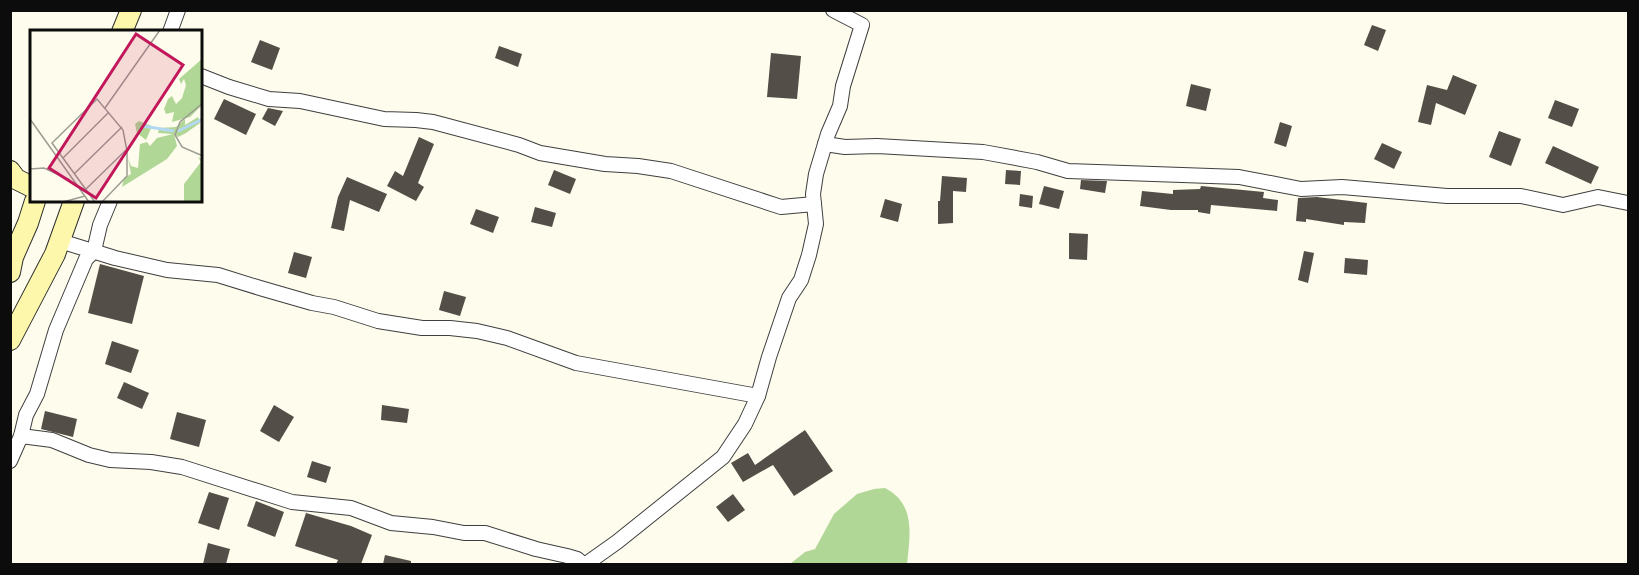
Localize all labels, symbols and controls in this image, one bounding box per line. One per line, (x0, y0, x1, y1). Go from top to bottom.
inset map (30, 30, 202, 202)

